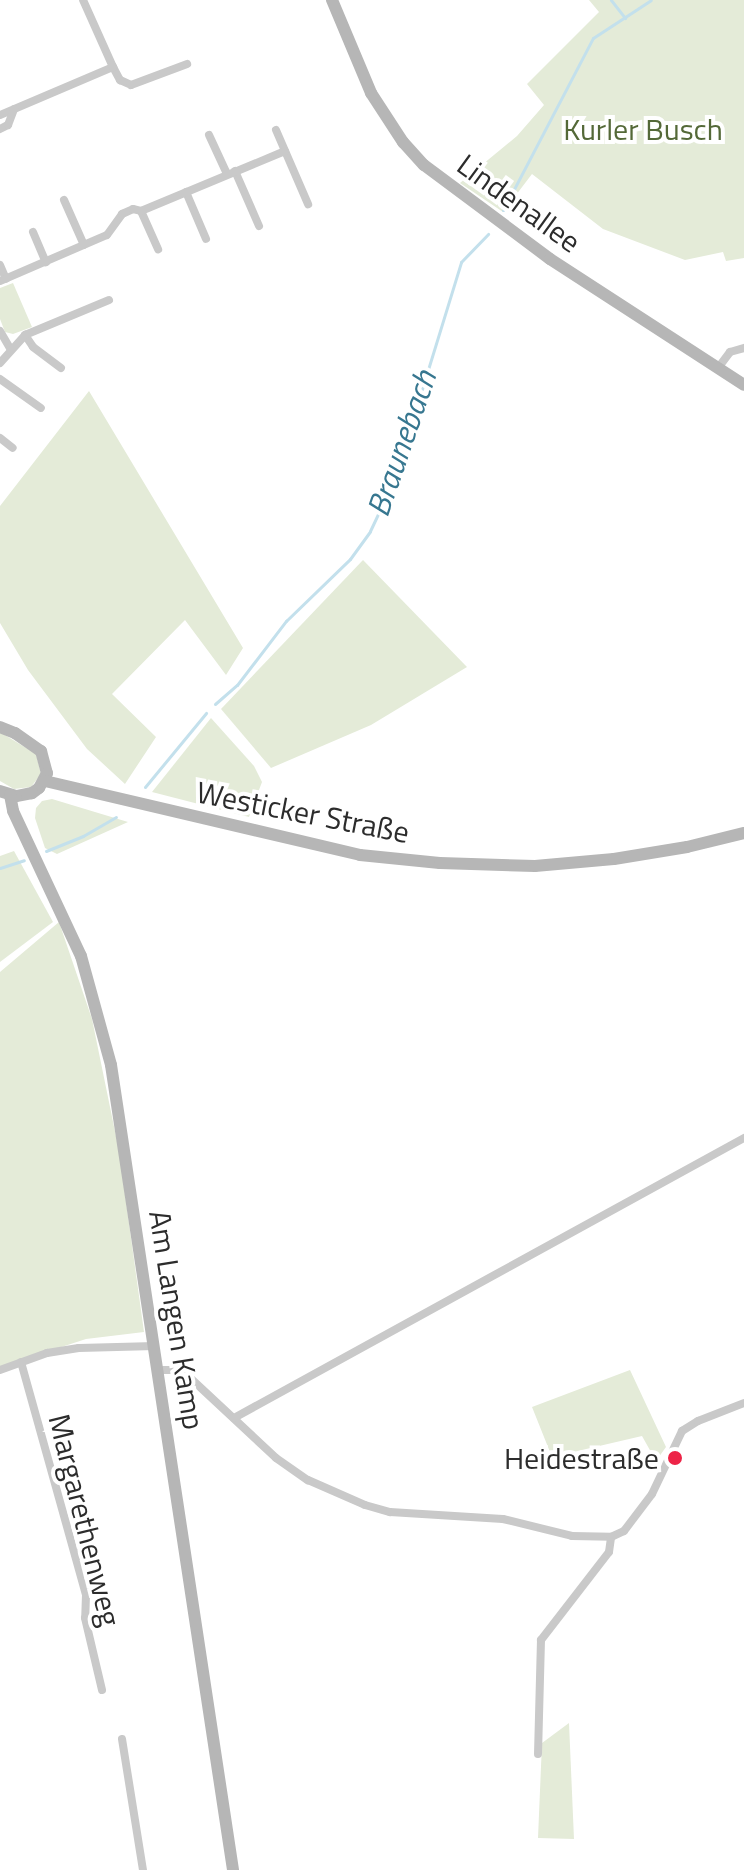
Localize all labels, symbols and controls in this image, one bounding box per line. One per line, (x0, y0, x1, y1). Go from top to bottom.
park label: Kurler Busch (563, 111, 723, 147)
street label: Lindenallee (450, 146, 588, 260)
water label: Braunebach (358, 365, 444, 521)
street label: Westicker Straße (194, 774, 412, 850)
street label: Am Langen Kamp (142, 1208, 212, 1432)
street label: Margarethenweg (41, 1410, 129, 1630)
place label: Heidestraße (504, 1440, 659, 1476)
marker: Heidestraße (666, 1449, 684, 1467)

